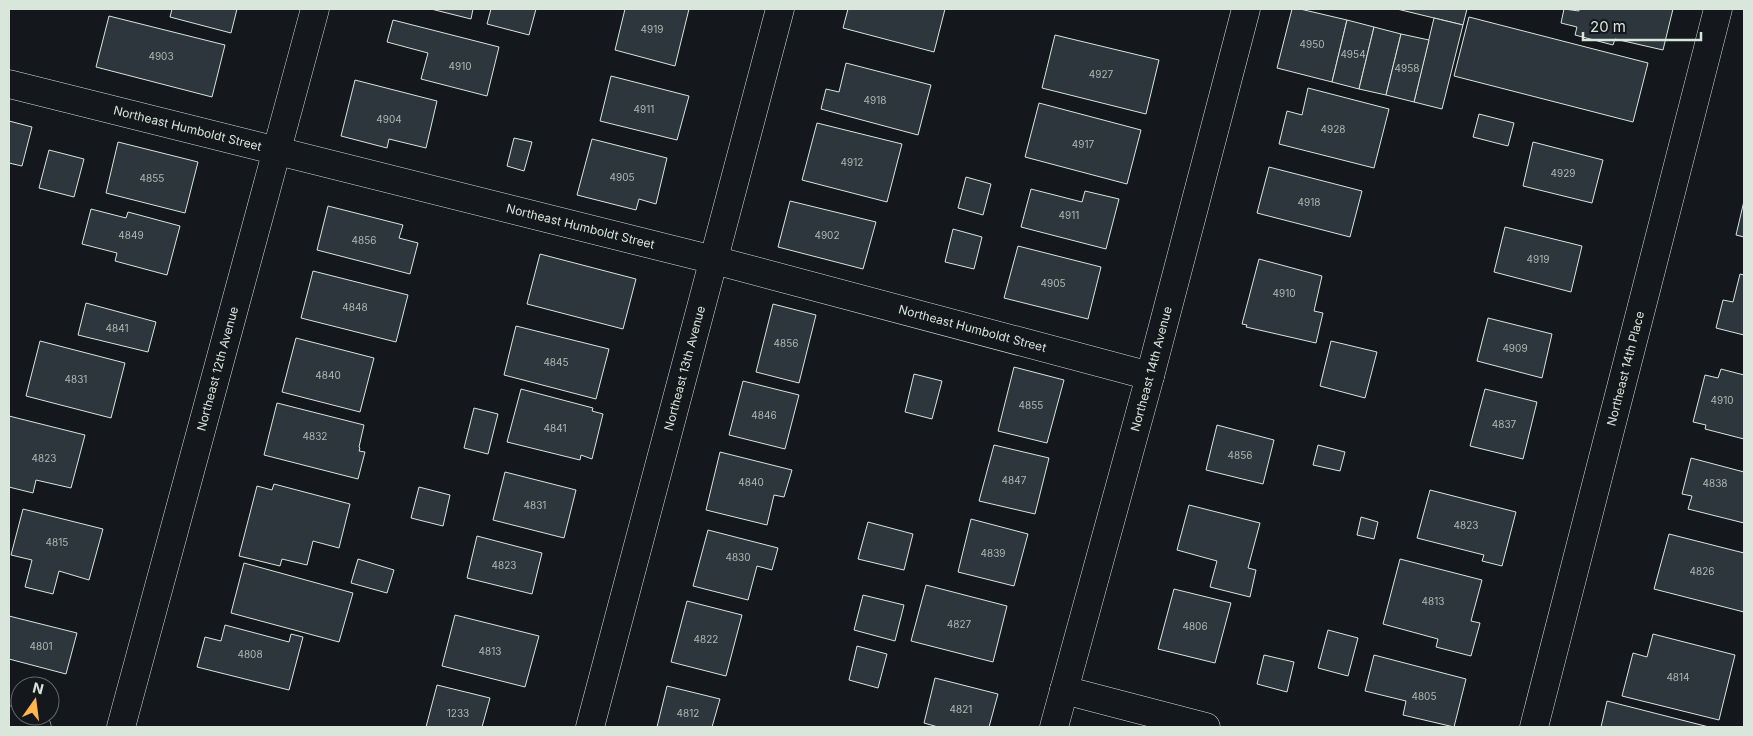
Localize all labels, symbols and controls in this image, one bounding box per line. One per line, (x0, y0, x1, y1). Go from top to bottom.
scale bar (1583, 10, 1700, 42)
text: 20 m (1590, 17, 1626, 36)
house number: 4919 (641, 23, 663, 35)
house number: 4950 (1299, 38, 1325, 50)
house number: 4954 (1340, 48, 1366, 60)
house number: 4903 (148, 50, 174, 62)
house number: 4910 (448, 60, 472, 72)
house number: 4958 (1395, 62, 1419, 74)
house number: 4927 (1089, 68, 1114, 80)
house number: 4918 (864, 94, 886, 106)
street label: Northeast Humboldt Street (112, 102, 263, 154)
house number: 4911 (634, 103, 654, 115)
house number: 4904 (376, 113, 402, 125)
house number: 4928 (1321, 123, 1345, 135)
house number: 4917 (1072, 138, 1095, 150)
house number: 4912 (841, 156, 863, 168)
house number: 4929 (1551, 167, 1575, 179)
house number: 4905 (609, 171, 635, 183)
house number: 4855 (140, 172, 164, 184)
house number: 4918 (1298, 196, 1320, 208)
street label: Northeast Humboldt Street (505, 200, 656, 252)
house number: 4911 (1059, 209, 1079, 221)
house number: 4849 (118, 229, 144, 241)
house number: 4902 (814, 229, 840, 241)
house number: 4856 (352, 234, 376, 246)
house number: 4919 (1527, 253, 1549, 265)
house number: 4905 (1040, 277, 1066, 289)
house number: 4910 (1272, 287, 1296, 299)
house number: 4848 (342, 301, 368, 313)
street label: Northeast Humboldt Street (897, 301, 1048, 355)
street label: Northeast 13th Avenue (661, 304, 708, 432)
street label: Northeast 12th Avenue (193, 305, 241, 433)
street label: Northeast 14th Avenue (1127, 305, 1175, 433)
street label: Northeast 14th Place (1603, 310, 1647, 427)
house number: 4841 (106, 322, 128, 334)
house number: 4856 (774, 337, 798, 349)
house number: 4909 (1502, 342, 1528, 354)
house number: 4845 (543, 356, 569, 368)
house number: 4840 (315, 369, 341, 381)
house number: 4831 (65, 373, 87, 385)
house number: 4910 (1710, 394, 1734, 406)
house number: 4855 (1019, 399, 1043, 411)
house number: 4846 (751, 409, 777, 421)
house number: 4837 (1492, 418, 1517, 430)
house number: 4841 (544, 422, 566, 434)
house number: 4832 (303, 430, 327, 442)
house number: 4856 (1228, 449, 1252, 461)
house number: 4823 (32, 452, 56, 464)
house number: 4847 (1002, 474, 1027, 486)
house number: 4840 (738, 476, 764, 488)
house number: 4838 (1702, 477, 1728, 489)
house number: 4831 (524, 499, 546, 511)
house number: 4823 (1454, 519, 1478, 531)
house number: 4815 (46, 536, 68, 548)
house number: 4839 (980, 547, 1006, 559)
house number: 4830 (725, 551, 751, 563)
house number: 4823 (492, 559, 516, 571)
house number: 4826 (1690, 565, 1714, 577)
house number: 4813 (1422, 595, 1444, 607)
house number: 4827 (947, 618, 972, 630)
house number: 4806 (1182, 620, 1208, 632)
house number: 4822 (694, 633, 718, 645)
house number: 4801 (29, 640, 53, 652)
house number: 4813 (479, 645, 501, 657)
house number: 4808 (237, 648, 263, 660)
house number: 4814 (1666, 671, 1690, 683)
north arrow (10, 676, 60, 726)
text: N (31, 678, 45, 697)
house number: 4805 (1411, 690, 1437, 702)
house number: 4821 (950, 703, 972, 715)
house number: 1233 (447, 707, 469, 719)
house number: 4812 (677, 707, 699, 719)

